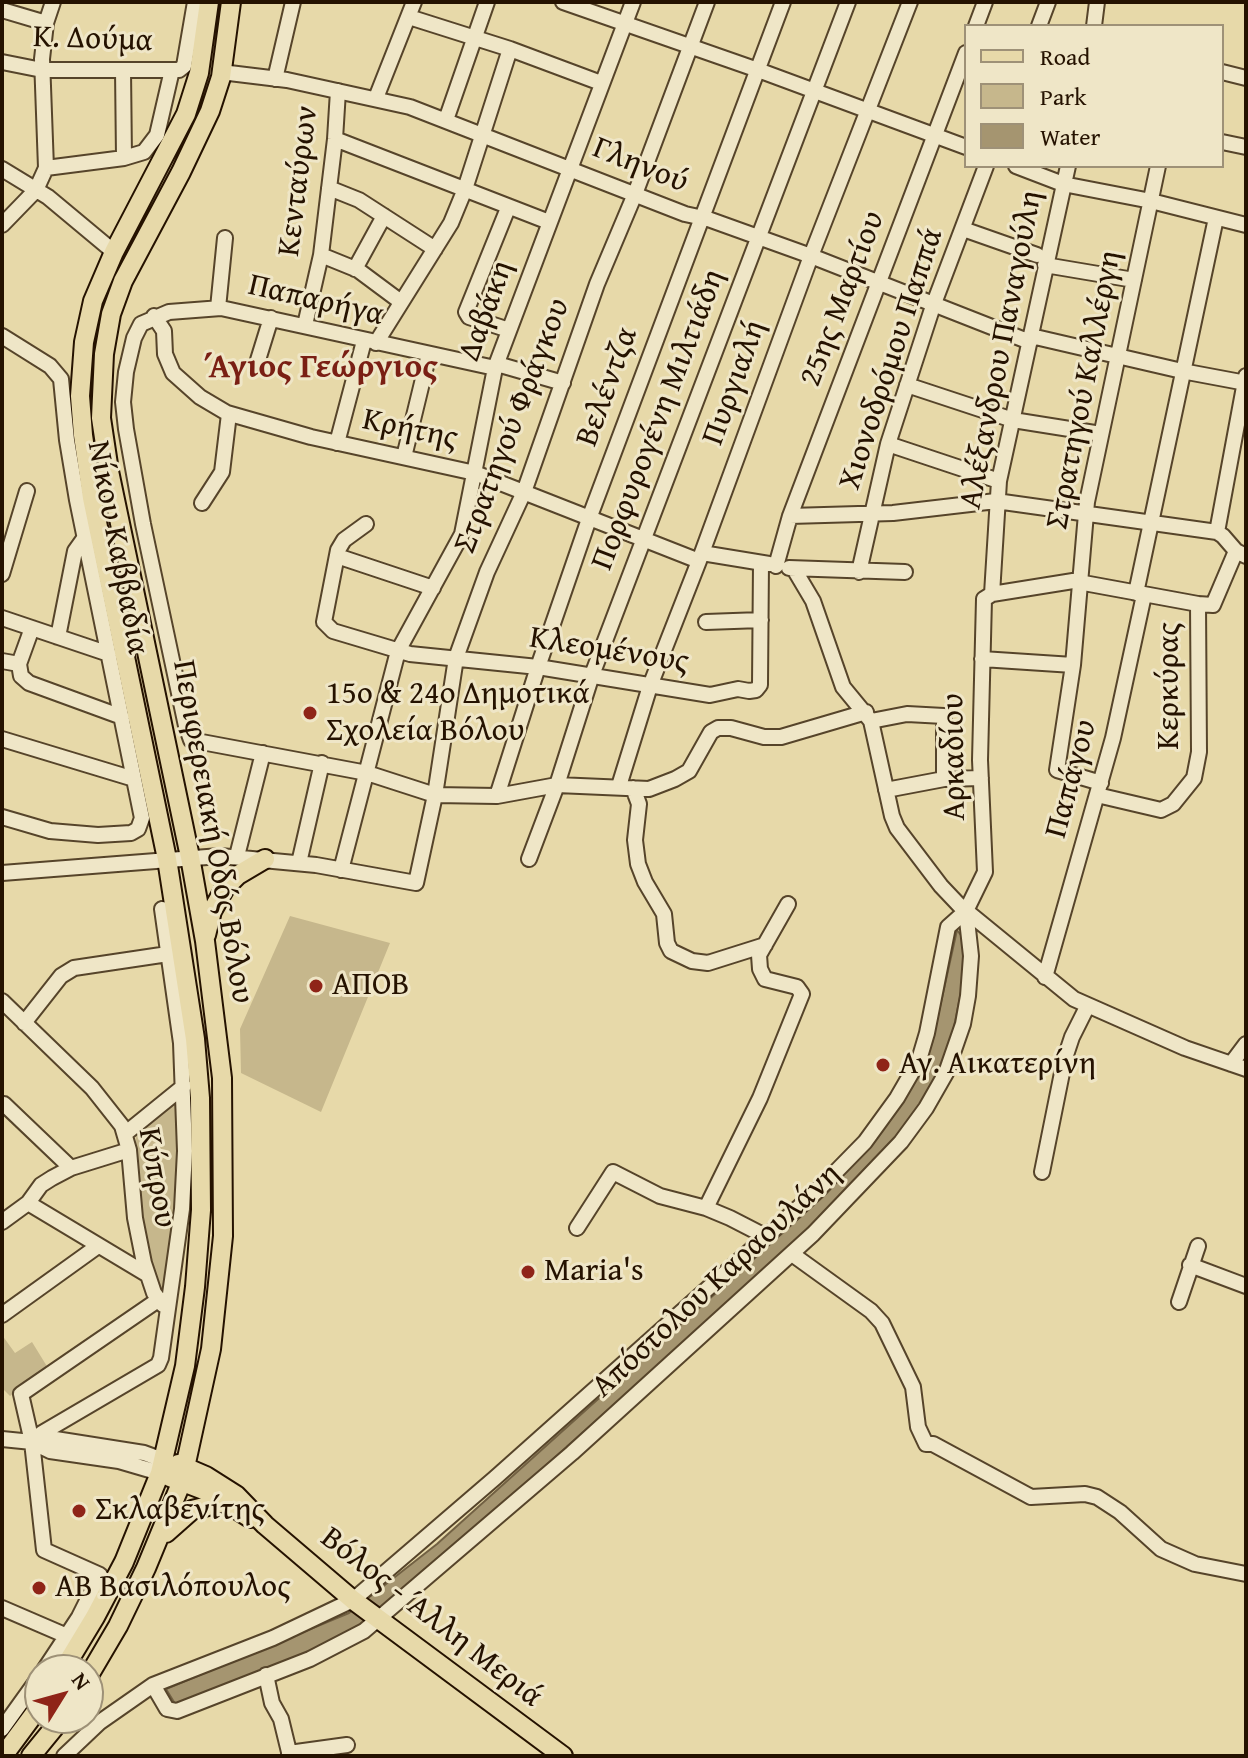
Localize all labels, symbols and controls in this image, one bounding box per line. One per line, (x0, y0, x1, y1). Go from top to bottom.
street label: Κ. Δούμα (32, 19, 154, 61)
legend (964, 24, 1224, 168)
text: Road (1040, 39, 1090, 74)
text: Park (1040, 79, 1086, 114)
street label: Κενταύρων (271, 103, 327, 259)
text: Water (1040, 119, 1100, 154)
street label: Γληνού (587, 130, 693, 202)
street label: Αλέξανδρου Παναγούλη (952, 187, 1052, 513)
street label: 25ης Μαρτίου (792, 206, 894, 392)
street label: Χιονοδρόμου Παππά (832, 223, 952, 495)
street label: Στρατηγού Καλλέργη (1039, 247, 1131, 533)
street label: Δαβάκη (451, 256, 523, 366)
street label: Πορφυρογένη Μιλτιάδη (584, 264, 734, 576)
street label: Παπαρήγα (244, 267, 388, 335)
street label: Στρατηγού Φράγκου (447, 293, 579, 559)
street label: Πυργιαλή (695, 315, 775, 451)
street label: Βελέντζα (569, 322, 647, 452)
district label: Άγιος Γεώργιος (204, 348, 438, 388)
street label: Κρήτης (359, 401, 461, 459)
street label: Νίκου Καββαδία (77, 438, 157, 658)
street label: Κλεομένους (527, 619, 691, 683)
street label: Κερκύρας (1151, 622, 1189, 750)
street label: Περιφερειακή Οδός Βόλου (163, 657, 261, 1007)
place label: 15ο & 24ο Δημοτικά Σχολεία Βόλου (326, 676, 590, 751)
street label: Αρκαδίου (935, 693, 975, 821)
marker: 15ο & 24ο Δημοτικά Σχολεία Βόλου (301, 704, 319, 722)
street label: Παπάγου (1038, 716, 1106, 842)
place label: ΑΠΟΒ (332, 967, 409, 1005)
marker: ΑΠΟΒ (307, 977, 325, 995)
place label: Αγ. Αικατερίνη (899, 1046, 1096, 1084)
marker: Αγ. Αικατερίνη (874, 1056, 892, 1074)
street label: Κύπρου (128, 1125, 184, 1231)
street label: Απόστολου Καραουλάνη (585, 1156, 849, 1406)
place label: Maria's (544, 1253, 644, 1291)
marker: Maria's (519, 1263, 537, 1281)
place label: Σκλαβενίτης (95, 1492, 265, 1530)
marker: Σκλαβενίτης (70, 1502, 88, 1520)
street label: Βόλος - Άλλη Μεριά (312, 1519, 550, 1717)
place label: ΑΒ Βασιλόπουλος (55, 1569, 291, 1607)
marker: ΑΒ Βασιλόπουλος (30, 1579, 48, 1597)
north arrow (24, 1654, 104, 1734)
text: N (64, 1665, 99, 1696)

